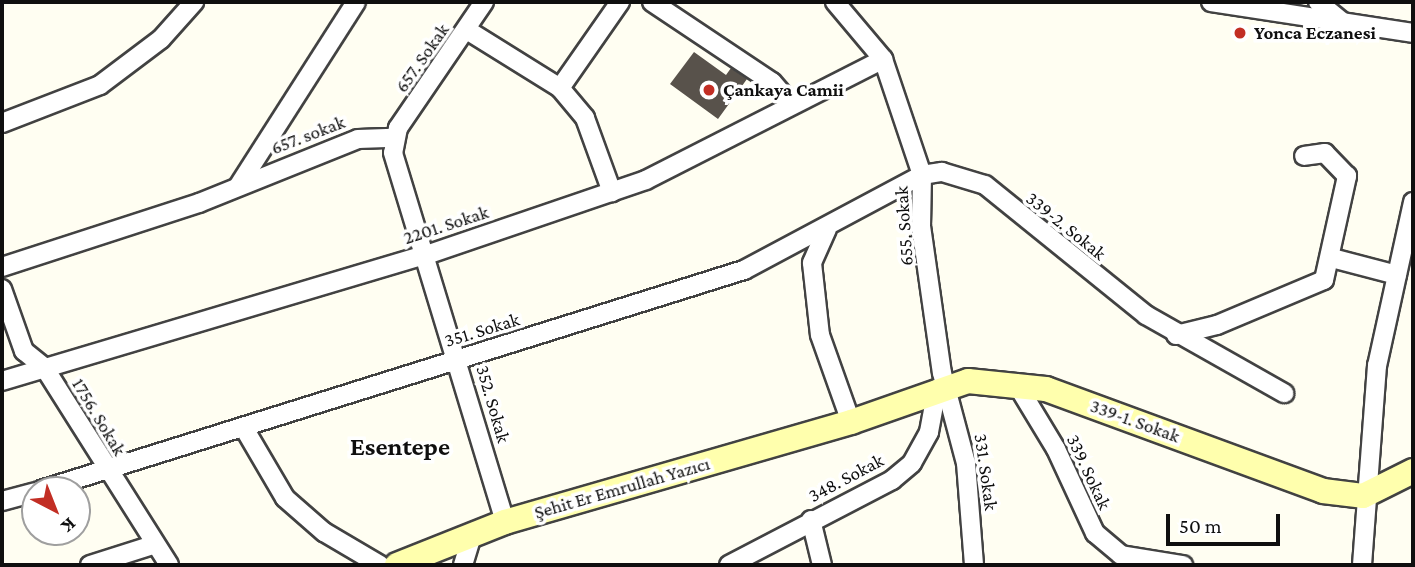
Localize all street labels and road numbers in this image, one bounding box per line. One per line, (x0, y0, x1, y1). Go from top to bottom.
street label: 657. Sokak (390, 19, 454, 97)
street label: 657. sokak (268, 110, 348, 160)
street label: 655. Sokak (890, 185, 918, 267)
street label: 339-2. Sokak (1021, 187, 1111, 265)
street label: 2201. Sokak (401, 201, 491, 249)
street label: 351. Sokak (442, 308, 522, 352)
street label: 352. Sokak (471, 363, 515, 445)
street label: 1756. Sokak (67, 374, 131, 460)
street label: 339-1. Sokak (1087, 394, 1183, 448)
street label: 339. Sokak (1062, 431, 1116, 513)
street label: 331. Sokak (969, 432, 1003, 512)
street label: 348. Sokak (805, 449, 887, 507)
street label: Şehit Er Emrullah Yazıcı (532, 452, 712, 524)

